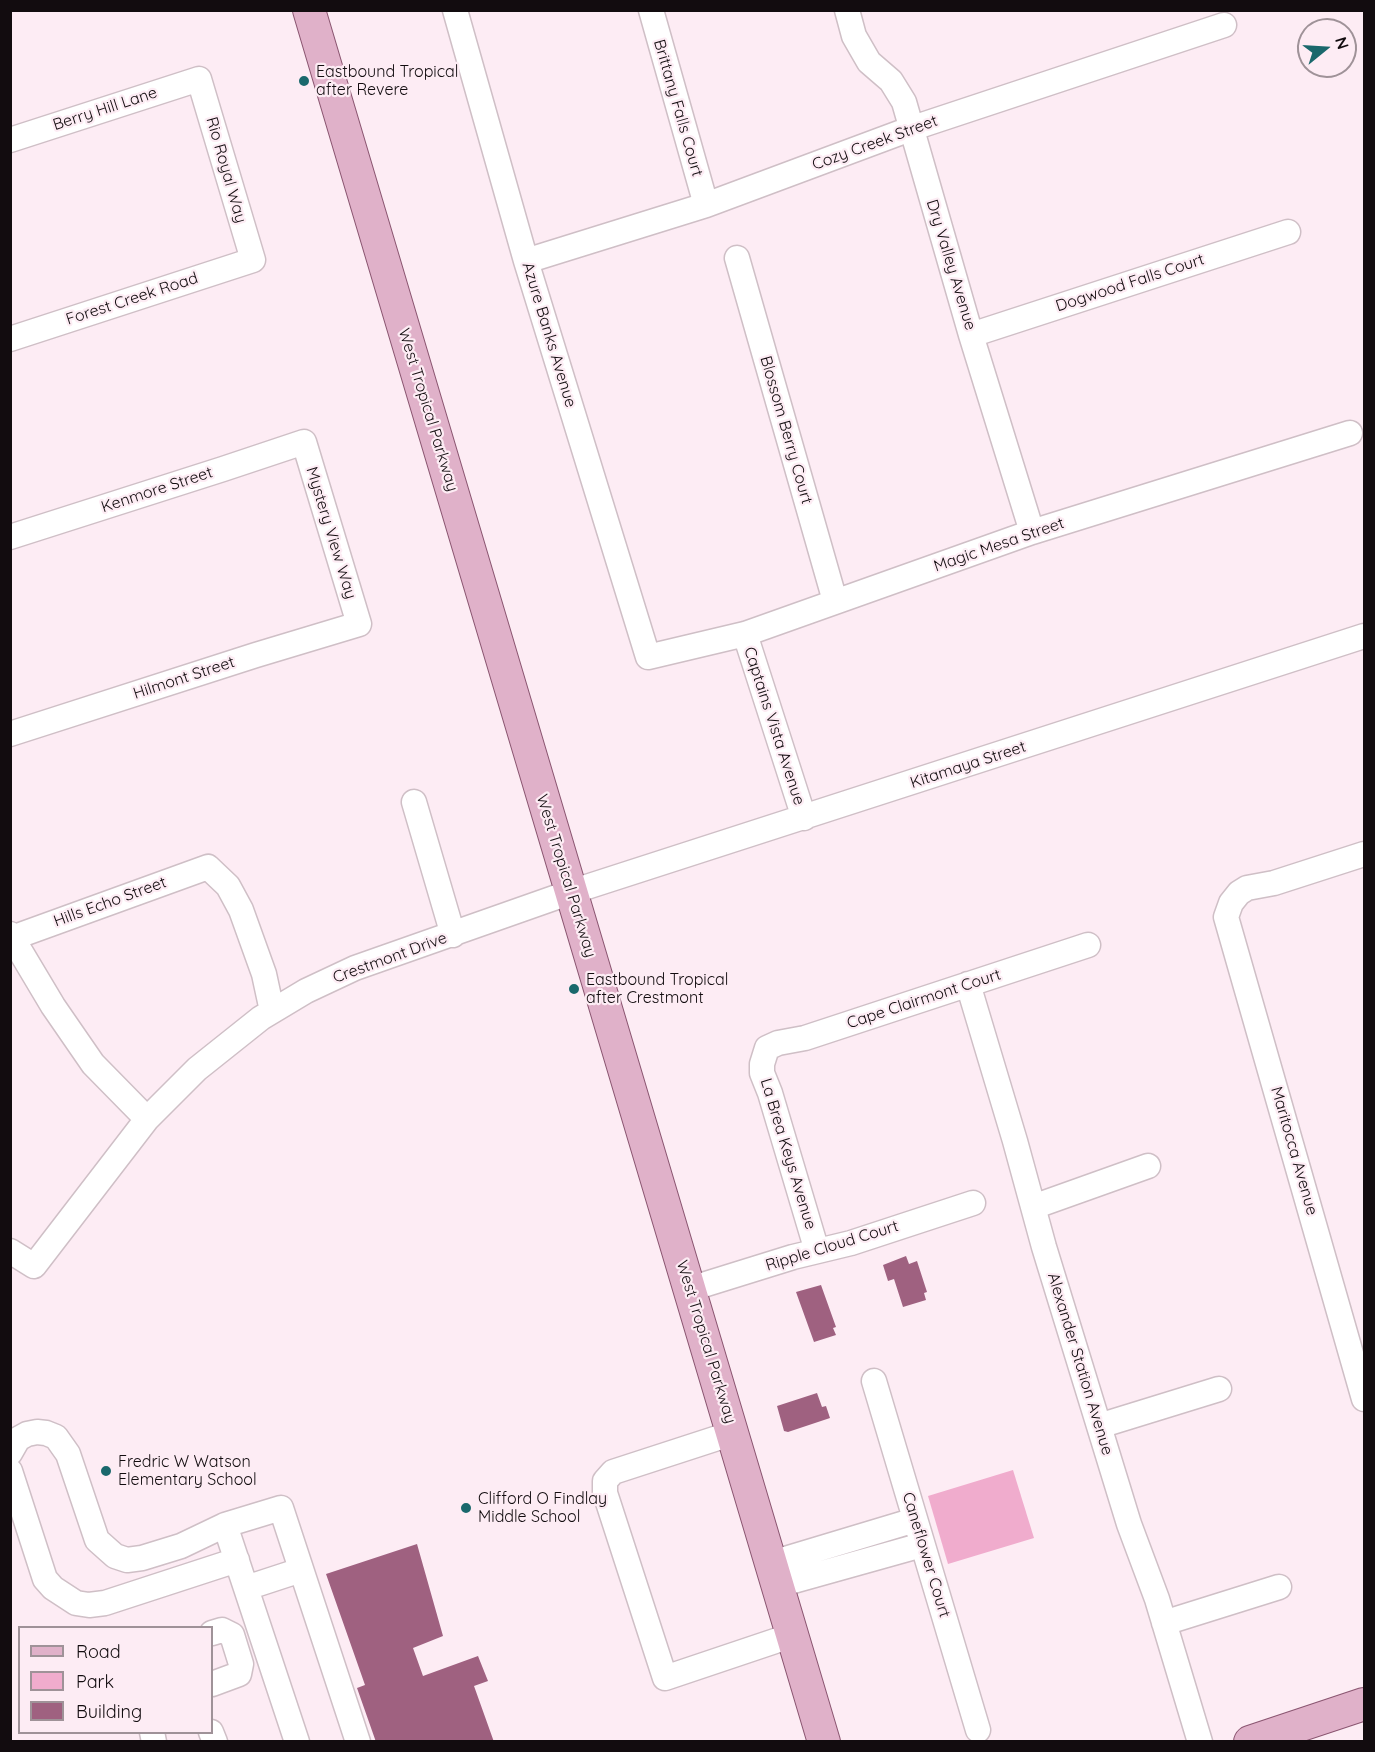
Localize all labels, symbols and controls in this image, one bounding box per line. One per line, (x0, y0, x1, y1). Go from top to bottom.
north arrow (1297, 18, 1357, 78)
text: N (1331, 34, 1354, 52)
street label: Brittany Falls Court (649, 37, 707, 179)
place label: Eastbound Tropical after Revere (316, 62, 458, 100)
marker: Eastbound Tropical after Revere (297, 74, 311, 88)
street label: Berry Hill Lane (50, 83, 160, 135)
street label: Cozy Creek Street (810, 111, 940, 175)
street label: Rio Royal Way (202, 115, 250, 225)
street label: Dry Valley Avenue (922, 197, 980, 333)
street label: Dogwood Falls Court (1053, 250, 1207, 316)
street label: Azure Banks Avenue (518, 260, 580, 410)
street label: Forest Creek Road (64, 269, 200, 329)
street label: West Tropical Parkway (394, 326, 462, 494)
street label: Blossom Berry Court (756, 354, 816, 506)
street label: Kenmore Street (99, 463, 215, 517)
street label: Mystery View Way (302, 465, 360, 601)
street label: Magic Mesa Street (931, 514, 1067, 576)
street label: Captains Vista Avenue (739, 644, 809, 808)
street label: Hilmont Street (131, 653, 237, 703)
street label: Kitamaya Street (908, 737, 1028, 793)
street label: West Tropical Parkway (532, 792, 600, 960)
street label: Hills Echo Street (51, 873, 169, 931)
street label: Crestmont Drive (330, 928, 450, 988)
street label: Cape Clairmont Court (845, 965, 1003, 1033)
place label: Eastbound Tropical after Crestmont (586, 970, 728, 1008)
marker: Eastbound Tropical after Crestmont (567, 982, 581, 996)
street label: La Brea Keys Avenue (756, 1076, 820, 1232)
street label: Maritocca Avenue (1266, 1084, 1322, 1218)
street label: Ripple Cloud Court (763, 1217, 901, 1275)
street label: West Tropical Parkway (672, 1258, 740, 1426)
street label: Alexander Station Avenue (1043, 1270, 1117, 1458)
place label: Fredric W Watson Elementary School (118, 1452, 257, 1490)
marker: Fredric W Watson Elementary School (99, 1464, 113, 1478)
place label: Clifford O Findlay Middle School (478, 1489, 607, 1527)
street label: Caneflower Court (898, 1490, 954, 1620)
marker: Clifford O Findlay Middle School (459, 1501, 473, 1515)
legend (18, 1626, 213, 1734)
text: Road (76, 1640, 121, 1663)
text: Park (76, 1670, 114, 1693)
text: Building (76, 1700, 142, 1723)

